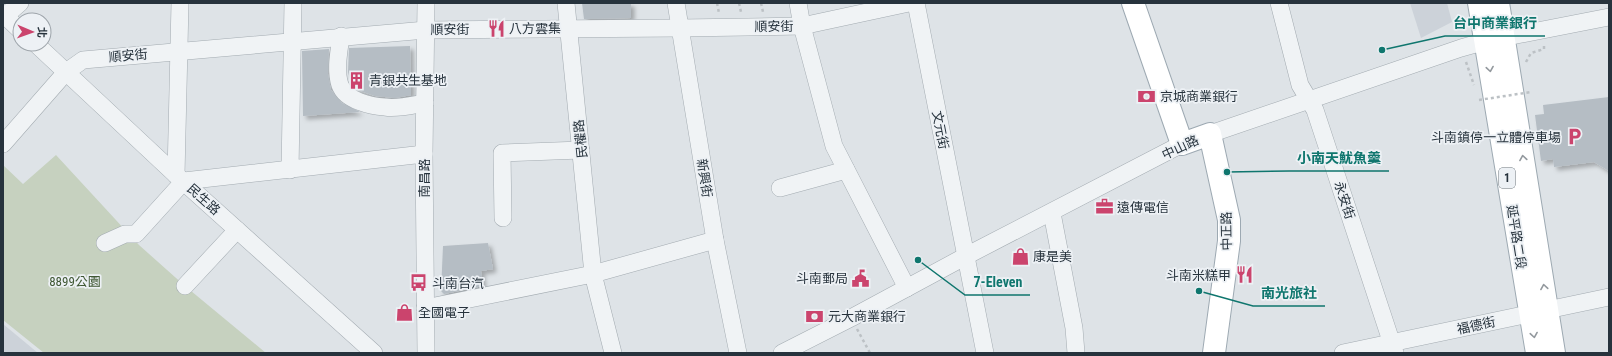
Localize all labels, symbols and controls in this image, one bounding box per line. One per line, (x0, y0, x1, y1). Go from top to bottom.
callout: 台中商業銀行 (1445, 10, 1545, 36)
north arrow (12, 12, 52, 52)
text: 台中商業銀行 (1453, 15, 1537, 31)
restaurant icon: 八方雲集 (486, 18, 506, 38)
street label: 順安街 (754, 19, 794, 34)
place label: 八方雲集 (509, 21, 561, 36)
street label: 順安街 (430, 22, 470, 37)
text: 北 (35, 27, 48, 38)
street label: 順安街 (108, 46, 148, 65)
one-way arrow (1485, 66, 1494, 72)
building icon: 青銀共生基地 (346, 70, 366, 90)
place label: 青銀共生基地 (369, 73, 447, 88)
bank icon: 京城商業銀行 (1137, 86, 1157, 106)
place label: 京城商業銀行 (1160, 89, 1238, 104)
street label: 文元街 (929, 110, 952, 151)
street label: 民權路 (571, 119, 590, 159)
parking icon: 斗南鎮停一立體停車場 (1564, 127, 1584, 147)
place label: 斗南鎮停一立體停車場 (1431, 130, 1561, 145)
street label: 中山路 (1159, 132, 1201, 162)
callout: 小南天魷魚羹 (1289, 145, 1389, 171)
text: 小南天魷魚羹 (1297, 150, 1381, 166)
one-way arrow (1520, 155, 1528, 162)
street label: 南昌路 (417, 158, 432, 198)
street label: 新興街 (694, 158, 715, 199)
road number: 1 (1499, 168, 1515, 188)
street label: 永安街 (1331, 179, 1358, 221)
street label: 民生路 (184, 181, 223, 218)
office icon: 遠傳電信 (1094, 197, 1114, 217)
place label: 遠傳電信 (1117, 200, 1169, 215)
street label: 延平路二段 (1504, 204, 1529, 270)
street label: 中正路 (1219, 211, 1234, 251)
shop icon: 康是美 (1010, 246, 1030, 266)
place label: 康是美 (1033, 249, 1072, 264)
restaurant icon: 斗南米糕甲 (1234, 265, 1254, 285)
public building icon: 斗南郵局 (851, 268, 871, 288)
place label: 斗南米糕甲 (1166, 268, 1231, 283)
callout: 7-Eleven (965, 269, 1030, 295)
place label: 斗南郵局 (796, 271, 848, 286)
bus stop icon: 斗南台汽 (409, 273, 429, 293)
park label: 8899公園 (49, 274, 101, 289)
text: 7-Eleven (974, 274, 1023, 290)
place label: 斗南台汽 (432, 276, 484, 291)
callout: 南光旅社 (1253, 280, 1325, 306)
one-way arrow (1540, 284, 1549, 290)
text: 南光旅社 (1261, 285, 1317, 301)
shop icon: 全國電子 (395, 302, 415, 322)
place label: 全國電子 (418, 305, 470, 320)
bank icon: 元大商業銀行 (805, 306, 825, 326)
place label: 元大商業銀行 (828, 309, 906, 324)
street label: 福德街 (1455, 314, 1497, 337)
one-way arrow (1529, 332, 1538, 339)

